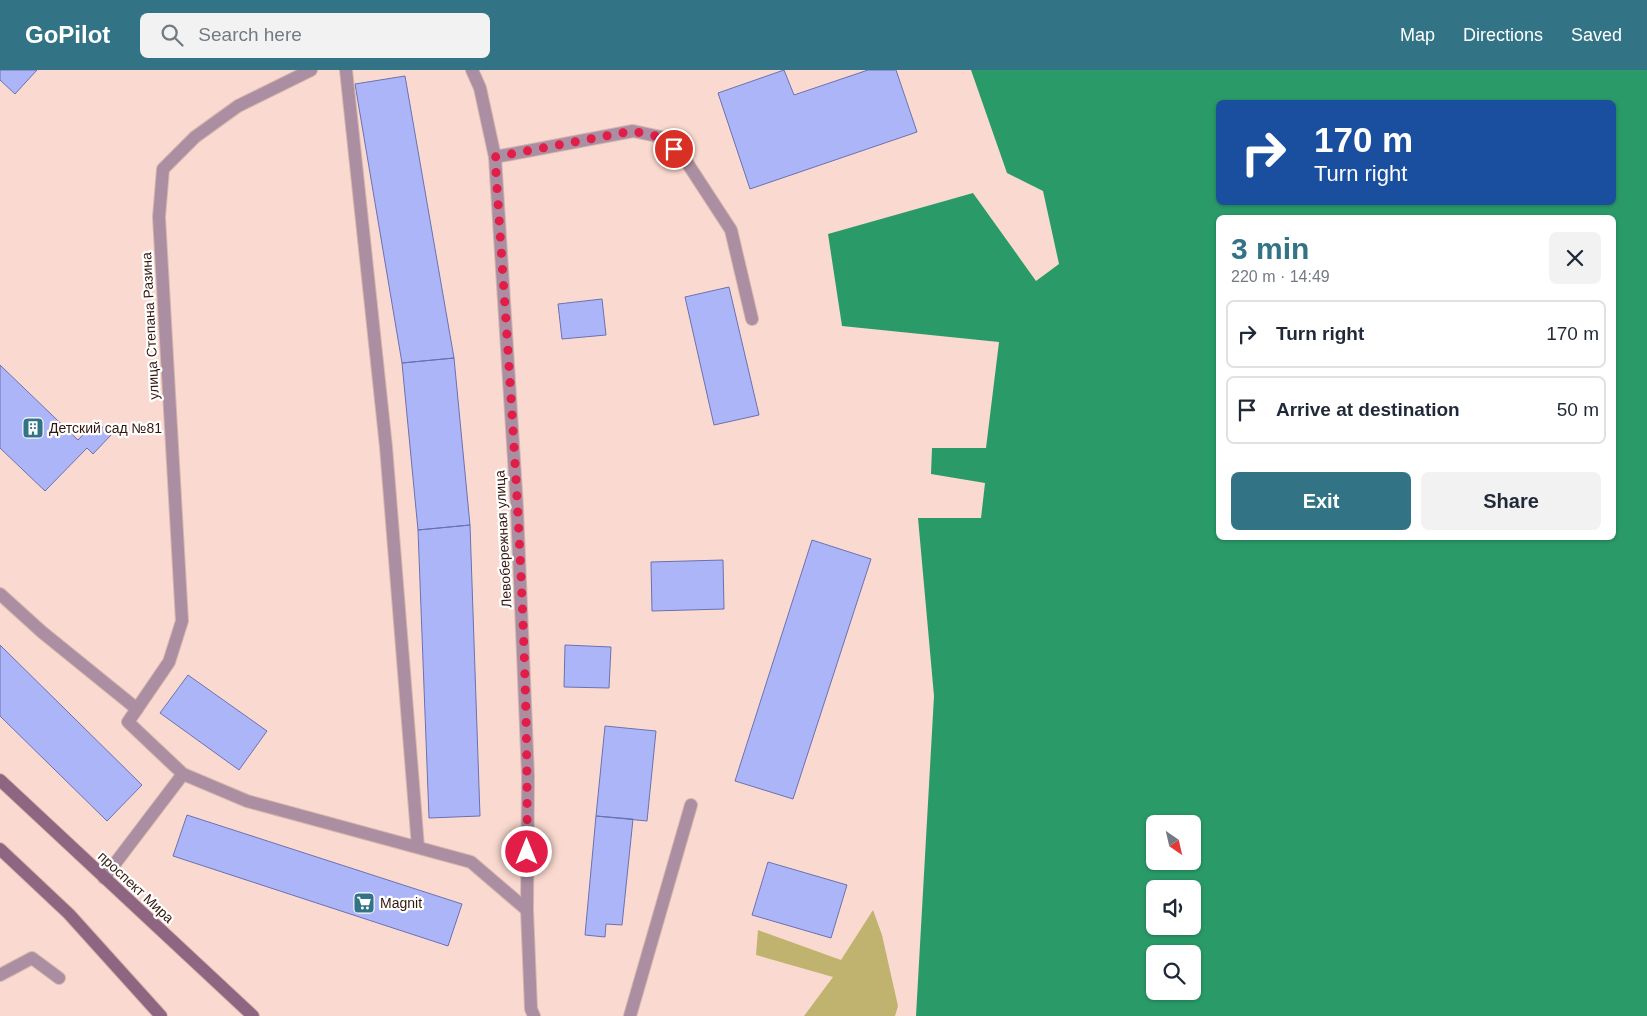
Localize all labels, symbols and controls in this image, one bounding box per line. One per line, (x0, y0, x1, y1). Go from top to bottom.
search box (140, 13, 490, 58)
text: GoPilot (25, 21, 110, 48)
icon: search (158, 21, 186, 49)
text: Search here (198, 24, 302, 45)
text: Map (1400, 25, 1435, 45)
text: Directions (1463, 25, 1543, 45)
text: Saved (1571, 25, 1622, 45)
icon: right (1231, 120, 1296, 185)
text: 170 m (1314, 120, 1413, 159)
pin (653, 128, 695, 170)
icon: arrive (660, 135, 688, 163)
text: Turn right (1314, 161, 1407, 186)
text: 3 min (1231, 232, 1309, 265)
button: close (1549, 232, 1601, 284)
street label: улица Степана Разина (138, 252, 162, 400)
text: 220 m · 14:49 (1231, 268, 1330, 285)
icon: right (1233, 320, 1261, 348)
text: Turn right (1276, 323, 1364, 344)
text: 170 m (1546, 323, 1599, 344)
icon: arrive (1233, 396, 1261, 424)
text: Arrive at destination (1276, 399, 1460, 420)
text: 50 m (1557, 399, 1599, 420)
building icon: Детский сад №81 (21, 416, 45, 440)
place label: Детский сад №81 (49, 420, 162, 436)
street label: Левобережная улица (491, 469, 515, 608)
button: Exit (1231, 472, 1411, 530)
button: Share (1421, 472, 1601, 530)
north arrow (1146, 815, 1201, 870)
map controls (1146, 815, 1201, 1000)
position arrow (500, 825, 552, 877)
street label: проспект Мира (95, 848, 177, 926)
button: sound (1146, 880, 1201, 935)
supermarket icon: Magnit (352, 891, 376, 915)
place label: Magnit (380, 895, 422, 911)
button: search (1146, 945, 1201, 1000)

